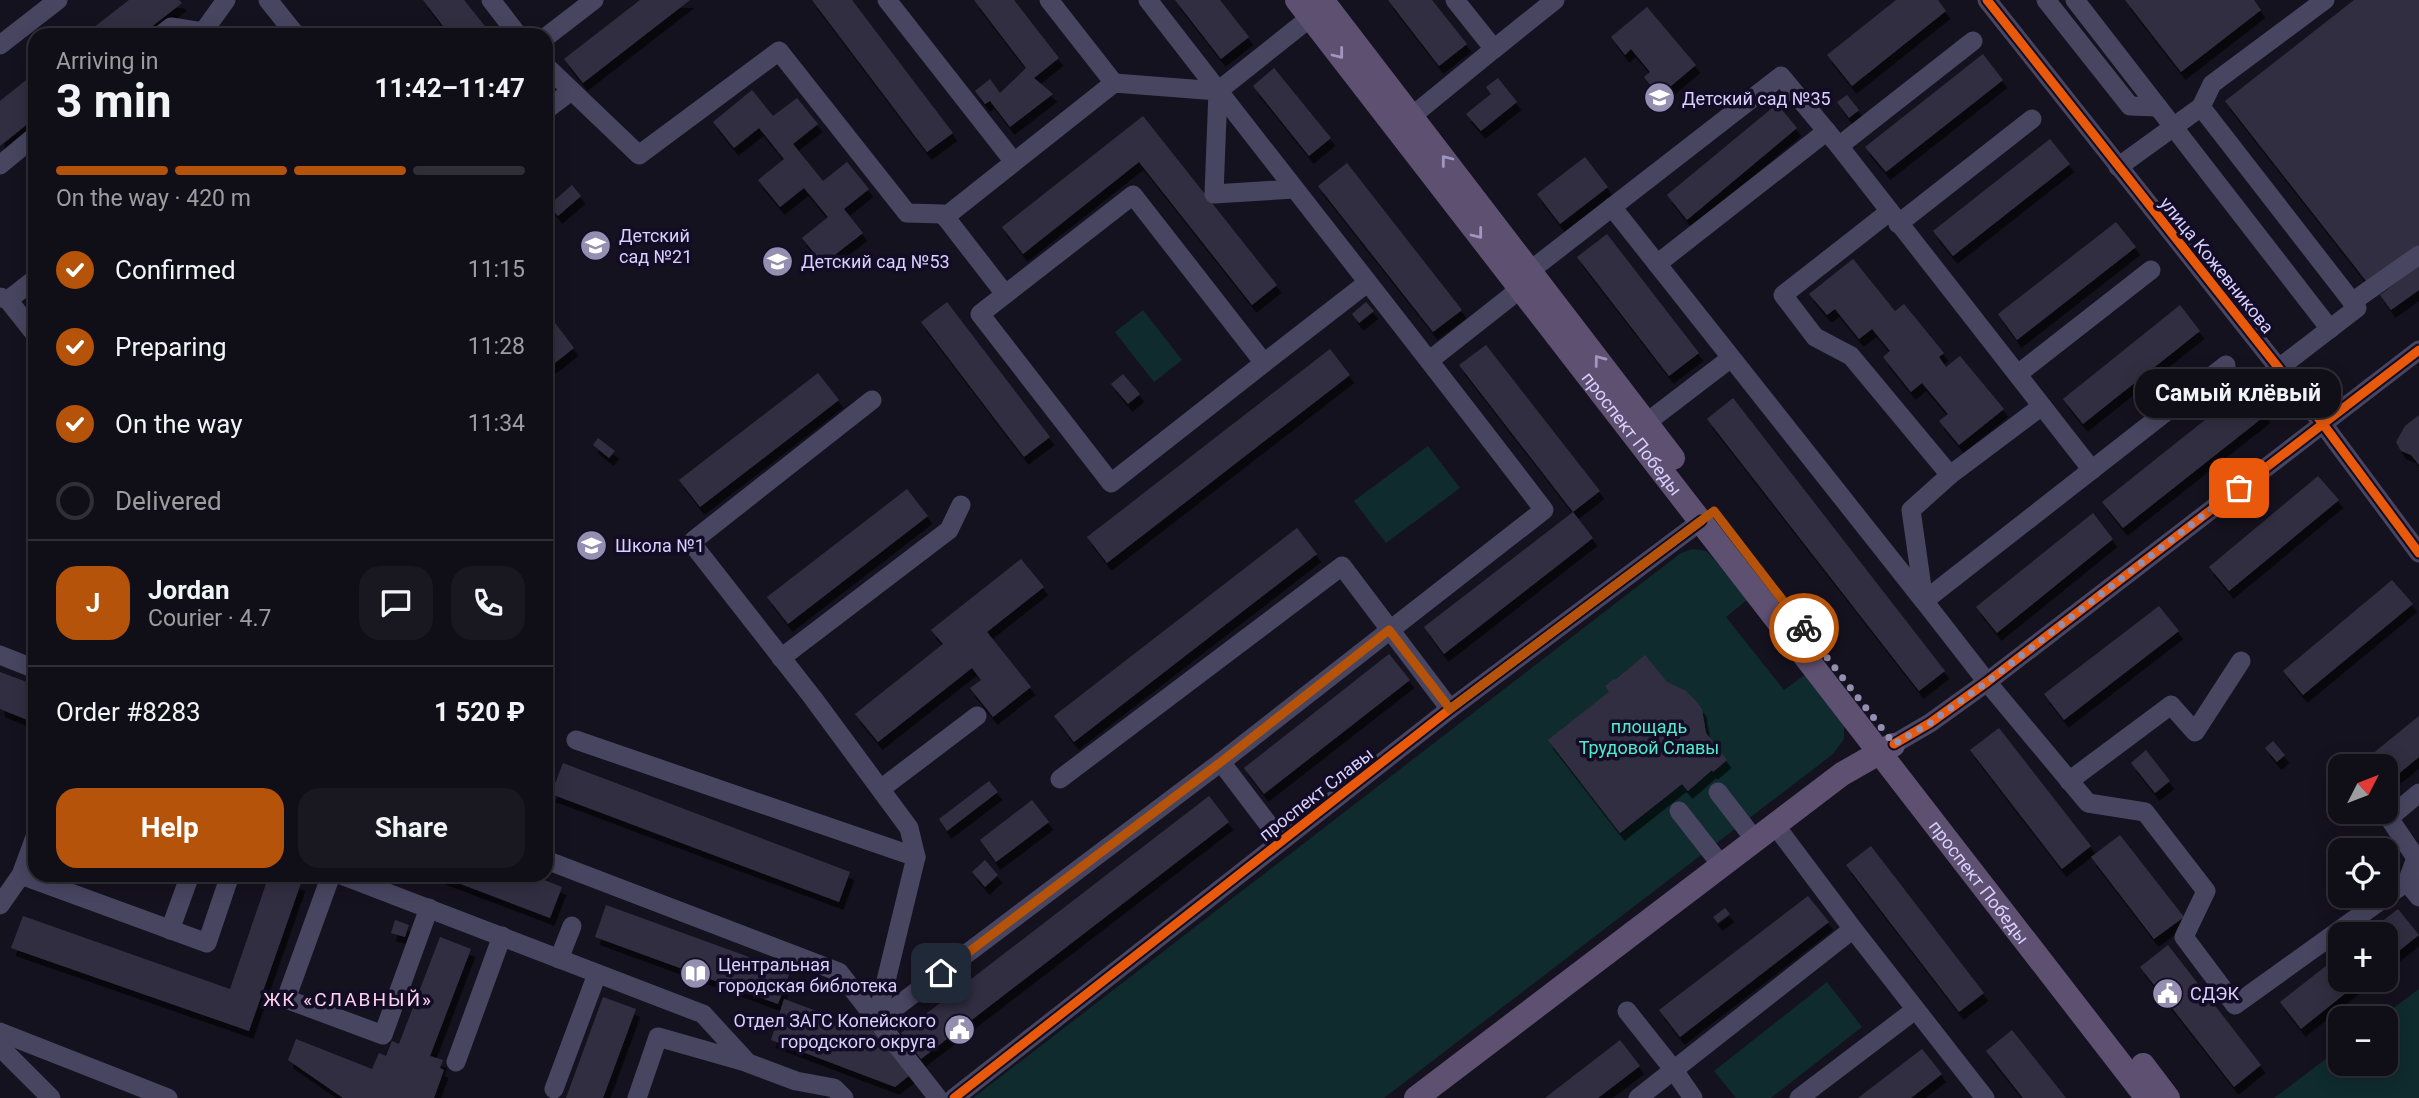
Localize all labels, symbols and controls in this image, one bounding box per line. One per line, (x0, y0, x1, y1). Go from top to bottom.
one-way arrow (1331, 46, 1344, 59)
text: Arriving in (56, 48, 159, 75)
text: 11:42–11:47 (375, 73, 525, 103)
text: 3 min (56, 74, 172, 128)
school or university icon: Детский сад №35 (1642, 81, 1676, 115)
place label: Детский сад №35 (1682, 88, 1831, 109)
one-way arrow (1441, 155, 1454, 167)
text: On the way · 420 m (56, 185, 251, 212)
street label: улица Кожевникова (2156, 193, 2278, 337)
place label: Детский сад №21 (619, 225, 692, 267)
one-way arrow (1470, 226, 1483, 239)
school or university icon: Детский сад №21 (579, 228, 613, 262)
school or university icon: Детский сад №53 (761, 244, 795, 278)
icon: check (56, 251, 94, 289)
place label: Детский сад №53 (801, 251, 950, 272)
text: Confirmed (115, 255, 236, 285)
text: 11:15 (468, 256, 525, 283)
icon: check (56, 328, 94, 366)
text: Preparing (115, 332, 227, 362)
text: 11:28 (468, 333, 525, 360)
one-way arrow (1594, 355, 1607, 368)
street label: проспект Победы (1578, 367, 1687, 499)
callout: Самый клёвый (2136, 369, 2342, 418)
text: Самый клёвый (2155, 380, 2321, 407)
icon: check (56, 405, 94, 443)
text: On the way (115, 409, 243, 439)
text: 11:34 (468, 410, 525, 437)
pin (2209, 458, 2269, 518)
icon: bag (2220, 469, 2258, 507)
text: Delivered (115, 486, 222, 516)
school or university icon: Школа №1 (575, 528, 609, 562)
place label: Школа №1 (615, 535, 705, 556)
button: chat (359, 566, 433, 640)
button: phone (451, 566, 525, 640)
text: Jordan (148, 575, 230, 605)
text: J (86, 588, 100, 618)
courier (1769, 593, 1839, 663)
text: Courier · 4.7 (148, 605, 271, 632)
icon: bike (1785, 609, 1823, 647)
text: Order #8283 (56, 697, 201, 727)
text: 1 520 ₽ (434, 697, 525, 727)
park label: площадь Трудовой Славы (1579, 716, 1719, 758)
street label: проспект Славы (1255, 743, 1377, 845)
north arrow (2328, 754, 2398, 824)
map controls (2328, 754, 2398, 1076)
button: Help (56, 788, 284, 868)
button: Share (298, 788, 525, 868)
street label: проспект Победы (1925, 816, 2034, 948)
button: locate (2328, 838, 2398, 908)
button: + (2328, 922, 2398, 992)
pin (911, 943, 971, 1003)
place label: Центральная городская библотека (718, 954, 897, 996)
icon: home (922, 954, 960, 992)
library icon: Центральная городская библотека (678, 957, 712, 991)
public building icon: СДЭК (2150, 976, 2184, 1010)
place label: СДЭК (2190, 983, 2239, 1004)
district label: ЖК «СЛАВНЫЙ» (263, 988, 433, 1011)
button: − (2328, 1006, 2398, 1076)
place label: Отдел ЗАГС Копейского городского округа (734, 1010, 936, 1052)
public building icon: Отдел ЗАГС Копейского городского округа (942, 1013, 976, 1047)

